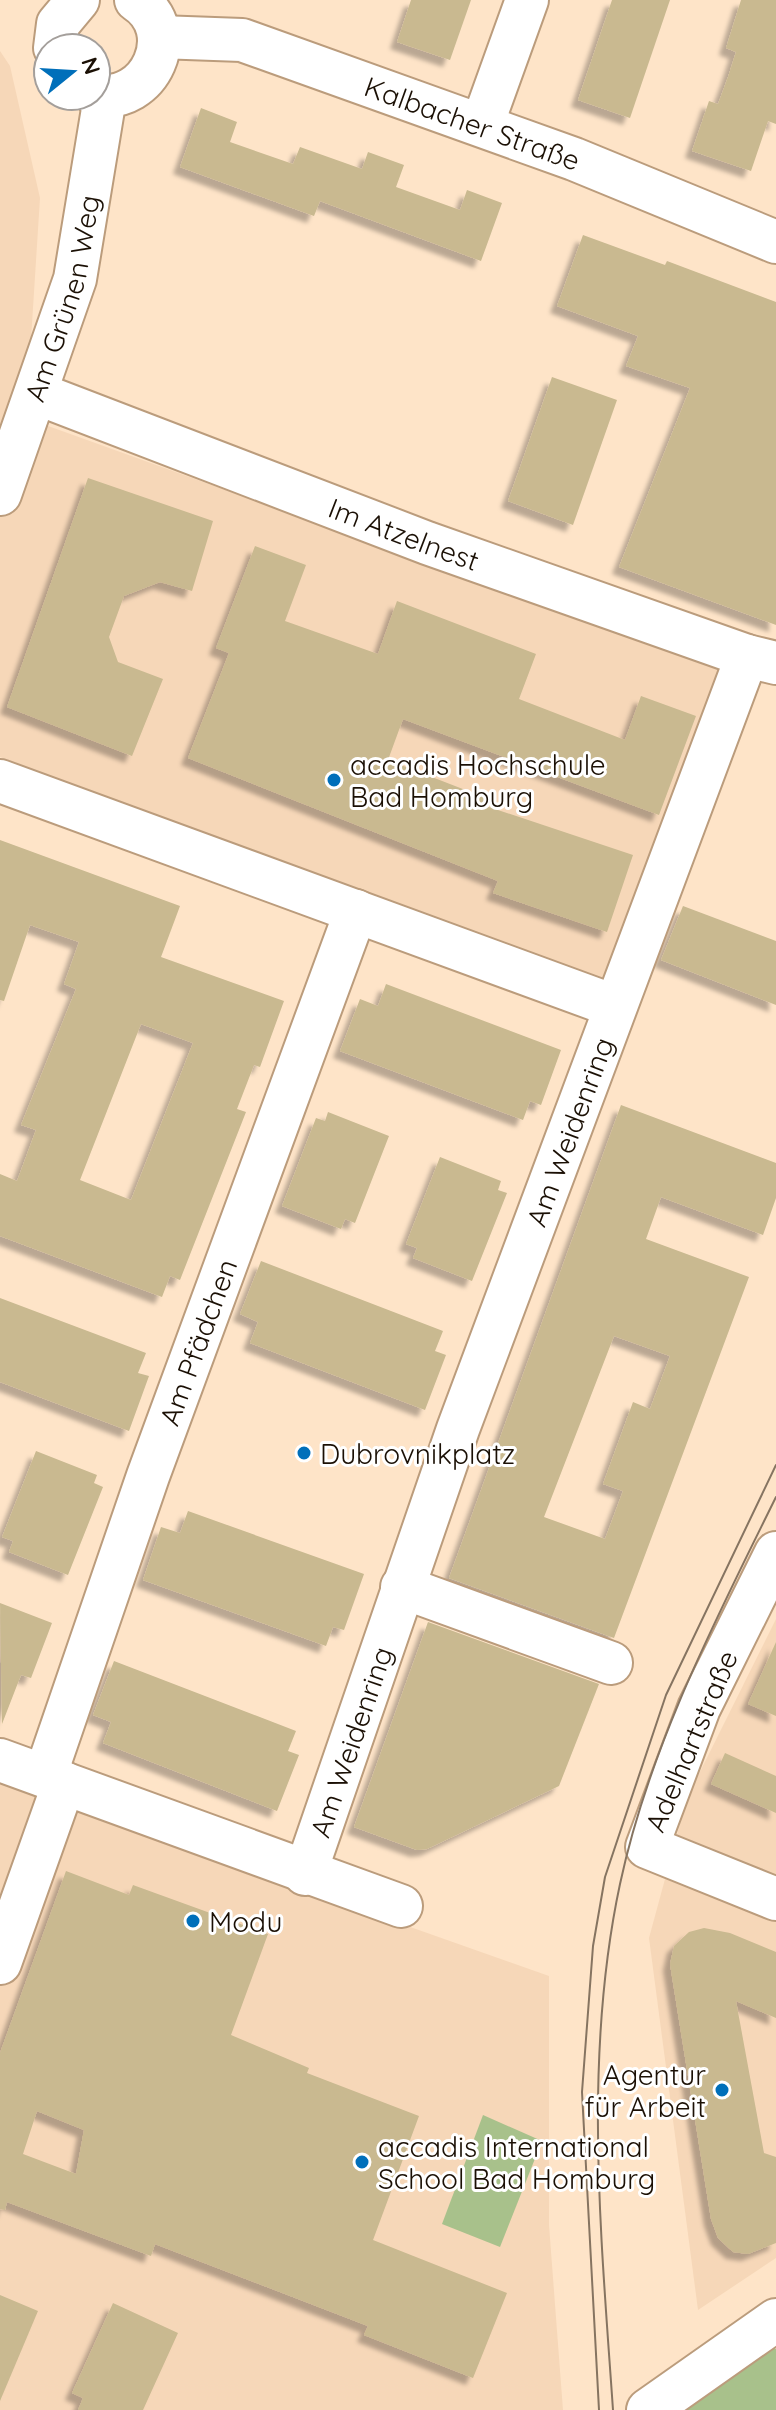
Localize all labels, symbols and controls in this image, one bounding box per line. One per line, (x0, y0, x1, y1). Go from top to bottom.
north arrow (32, 32, 112, 112)
text: N (75, 54, 107, 78)
street label: Kalbacher Straße (360, 68, 585, 177)
street label: Am Grünen Weg (16, 192, 106, 406)
street label: Im Atzelnest (324, 490, 484, 578)
place label: accadis Hochschule Bad Homburg (350, 747, 606, 814)
marker: accadis Hochschule Bad Homburg (325, 771, 343, 789)
street label: Am Weidenring (518, 1032, 620, 1231)
street label: Am Pfädchen (151, 1254, 244, 1430)
place label: Dubrovnikplatz (320, 1436, 515, 1471)
marker: Dubrovnikplatz (295, 1444, 313, 1462)
street label: Am Weidenring (302, 1642, 399, 1842)
street label: Adelhartstraße (637, 1645, 745, 1837)
place label: Modu (209, 1904, 282, 1939)
marker: Modu (184, 1912, 202, 1930)
place label: Agentur für Arbeit (584, 2057, 706, 2124)
marker: Agentur für Arbeit (713, 2081, 731, 2099)
place label: accadis International School Bad Homburg (378, 2129, 655, 2196)
marker: accadis International School Bad Homburg (353, 2153, 371, 2171)

